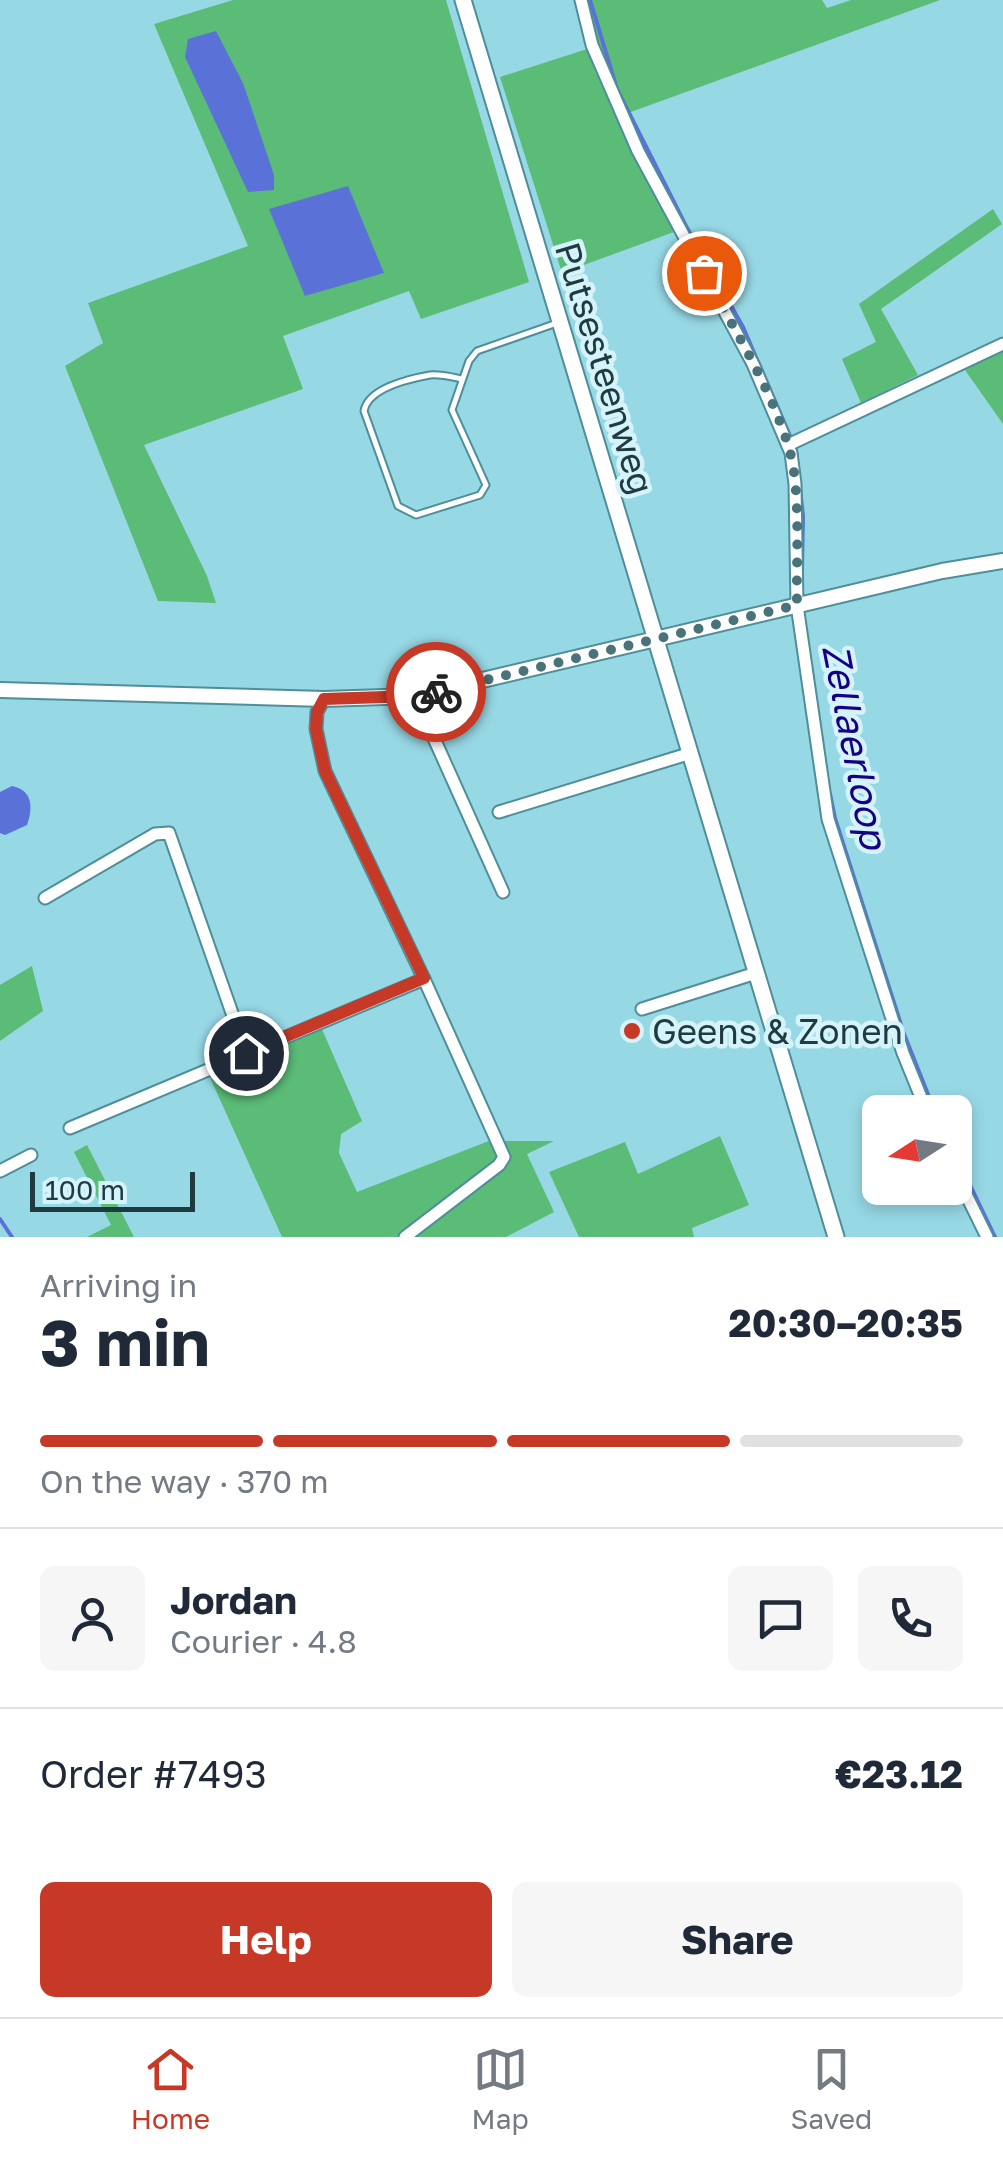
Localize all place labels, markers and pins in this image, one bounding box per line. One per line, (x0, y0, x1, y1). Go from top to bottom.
pin (662, 231, 747, 316)
place label: Geens & Zonen (652, 1010, 903, 1052)
pin (204, 1011, 289, 1096)
marker: Geens & Zonen (621, 1020, 643, 1042)

